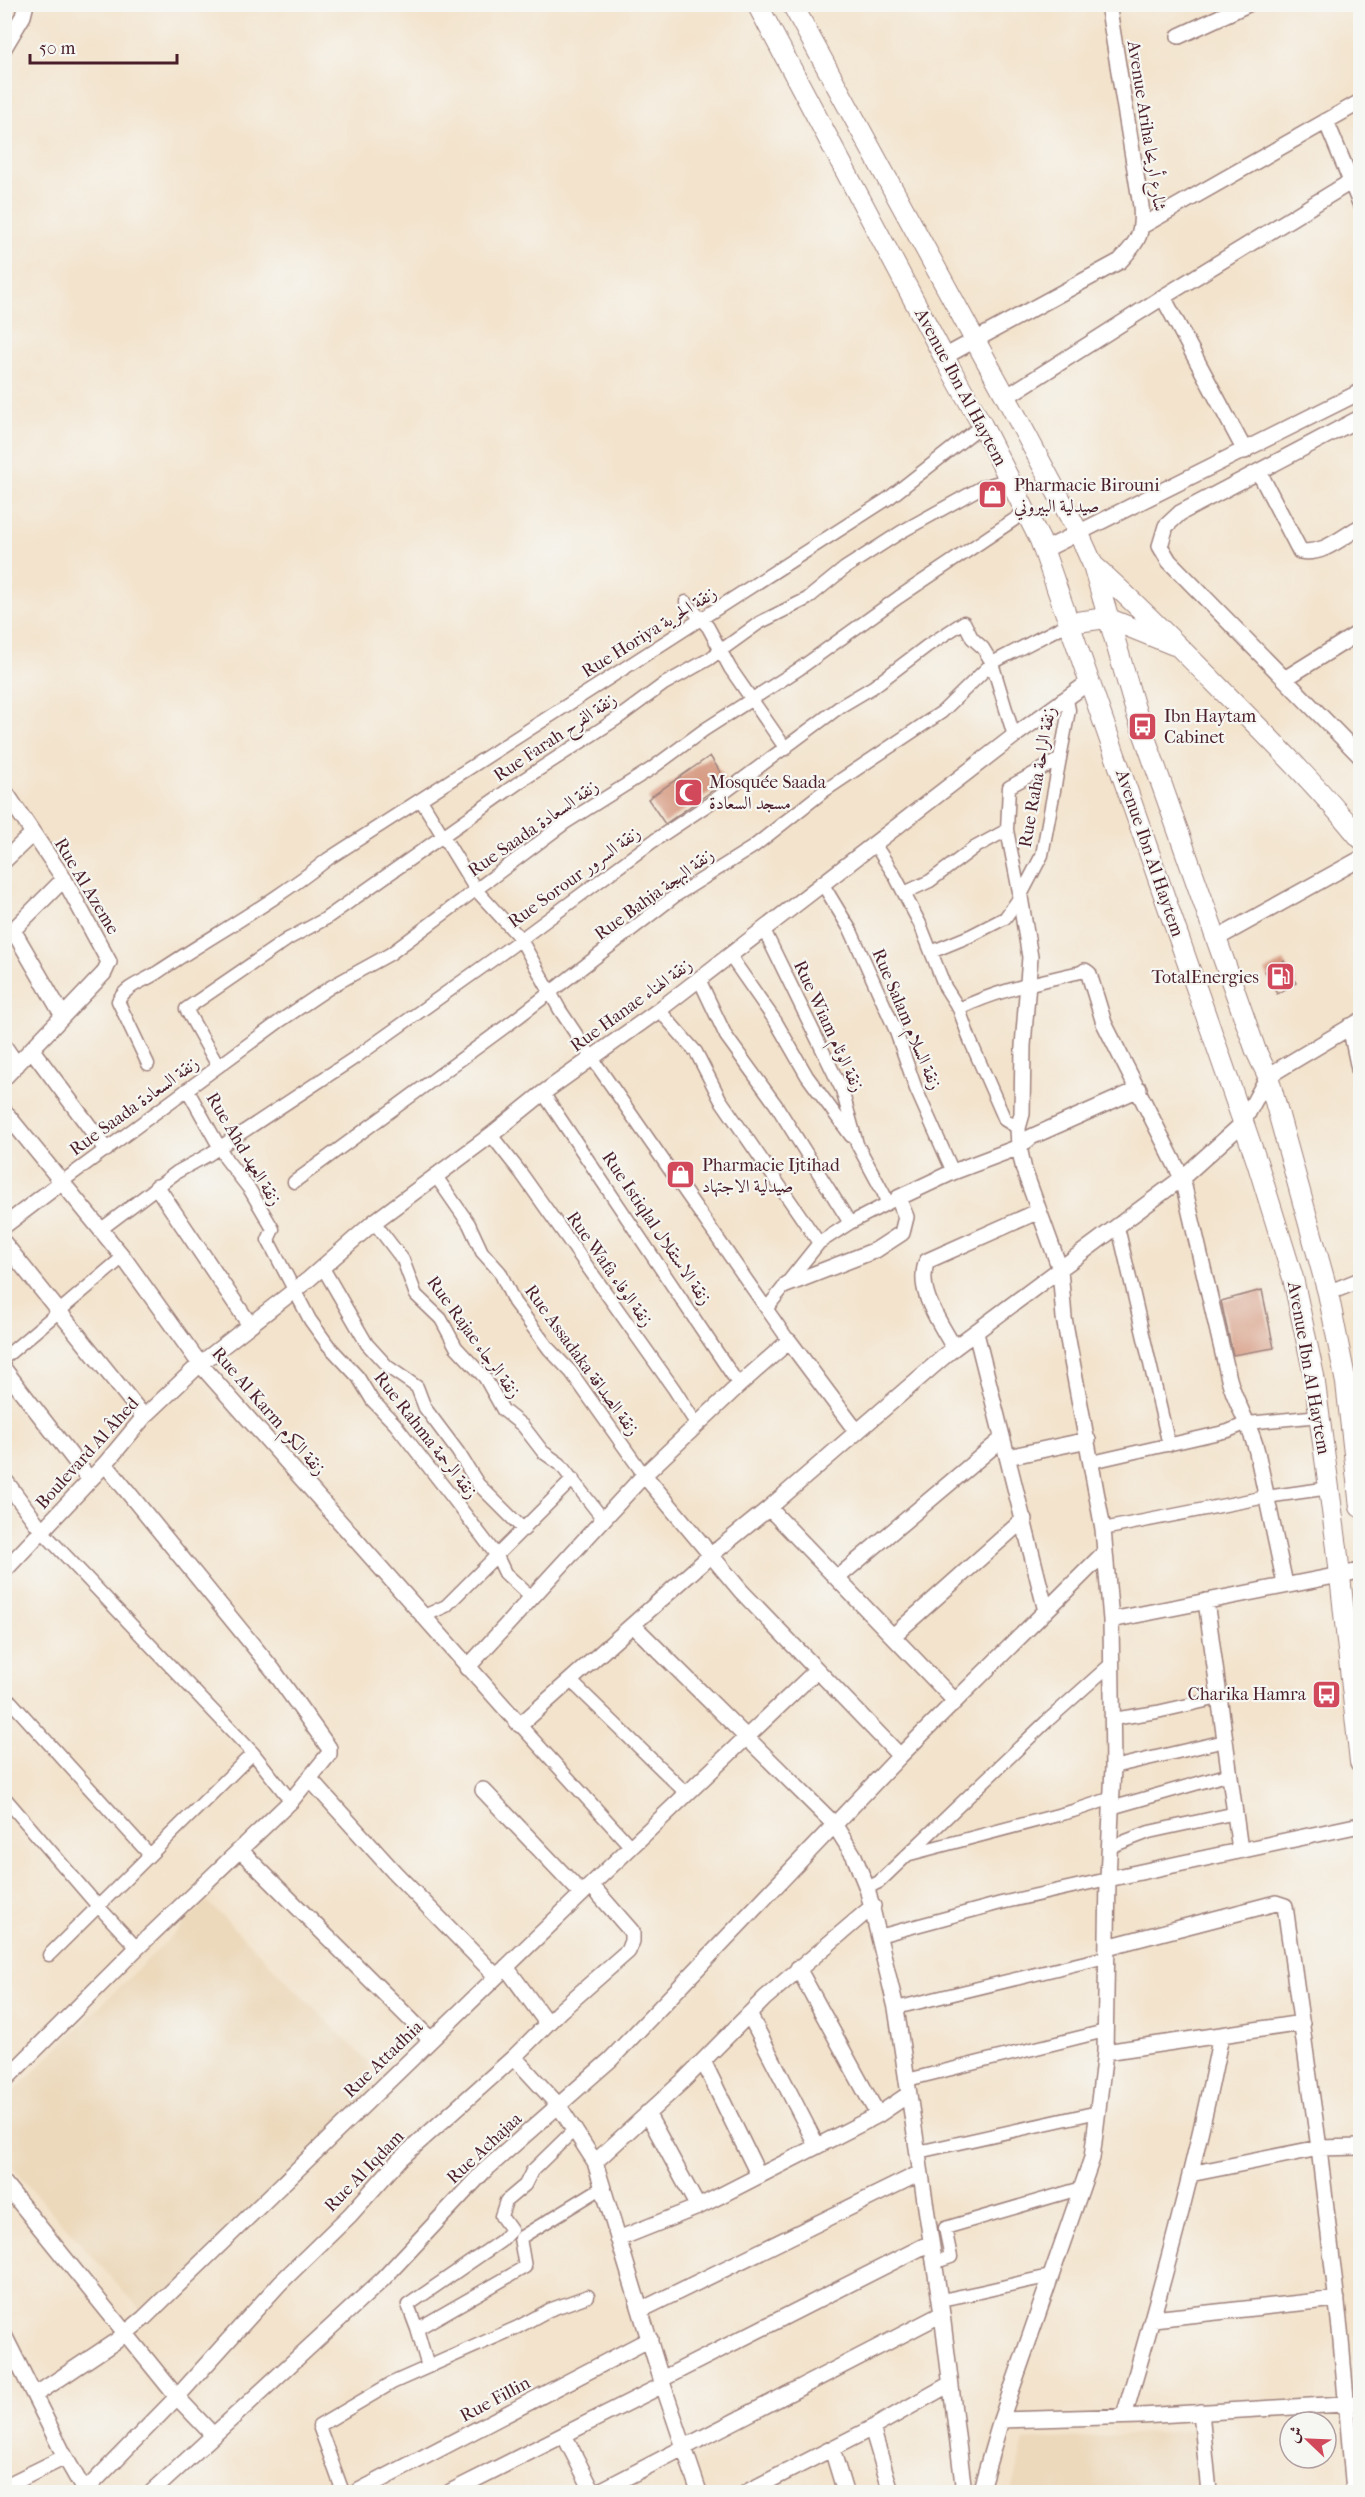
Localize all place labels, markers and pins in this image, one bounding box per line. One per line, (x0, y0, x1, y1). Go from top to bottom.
place label: Pharmacie Birouni صيدلية البيروني (1014, 475, 1160, 521)
shop icon: Pharmacie Birouni صيدلية البيروني (977, 479, 1009, 511)
place label: Ibn Haytam Cabinet (1164, 706, 1256, 748)
bus stop icon: Ibn Haytam Cabinet (1127, 710, 1159, 742)
place label: Mosquée Saada مسجد السعادة (709, 772, 827, 814)
mosque icon: Mosquée Saada مسجد السعادة (672, 776, 704, 808)
fuel station icon: TotalEnergies (1264, 961, 1296, 993)
place label: TotalEnergies (1151, 967, 1259, 988)
place label: Pharmacie Ijtihad صيدلية الاجتهاد (702, 1155, 840, 1198)
shop icon: Pharmacie Ijtihad صيدلية الاجتهاد (665, 1159, 697, 1191)
bus stop icon: Charika Hamra (1311, 1678, 1343, 1710)
place label: Charika Hamra (1188, 1684, 1307, 1705)

